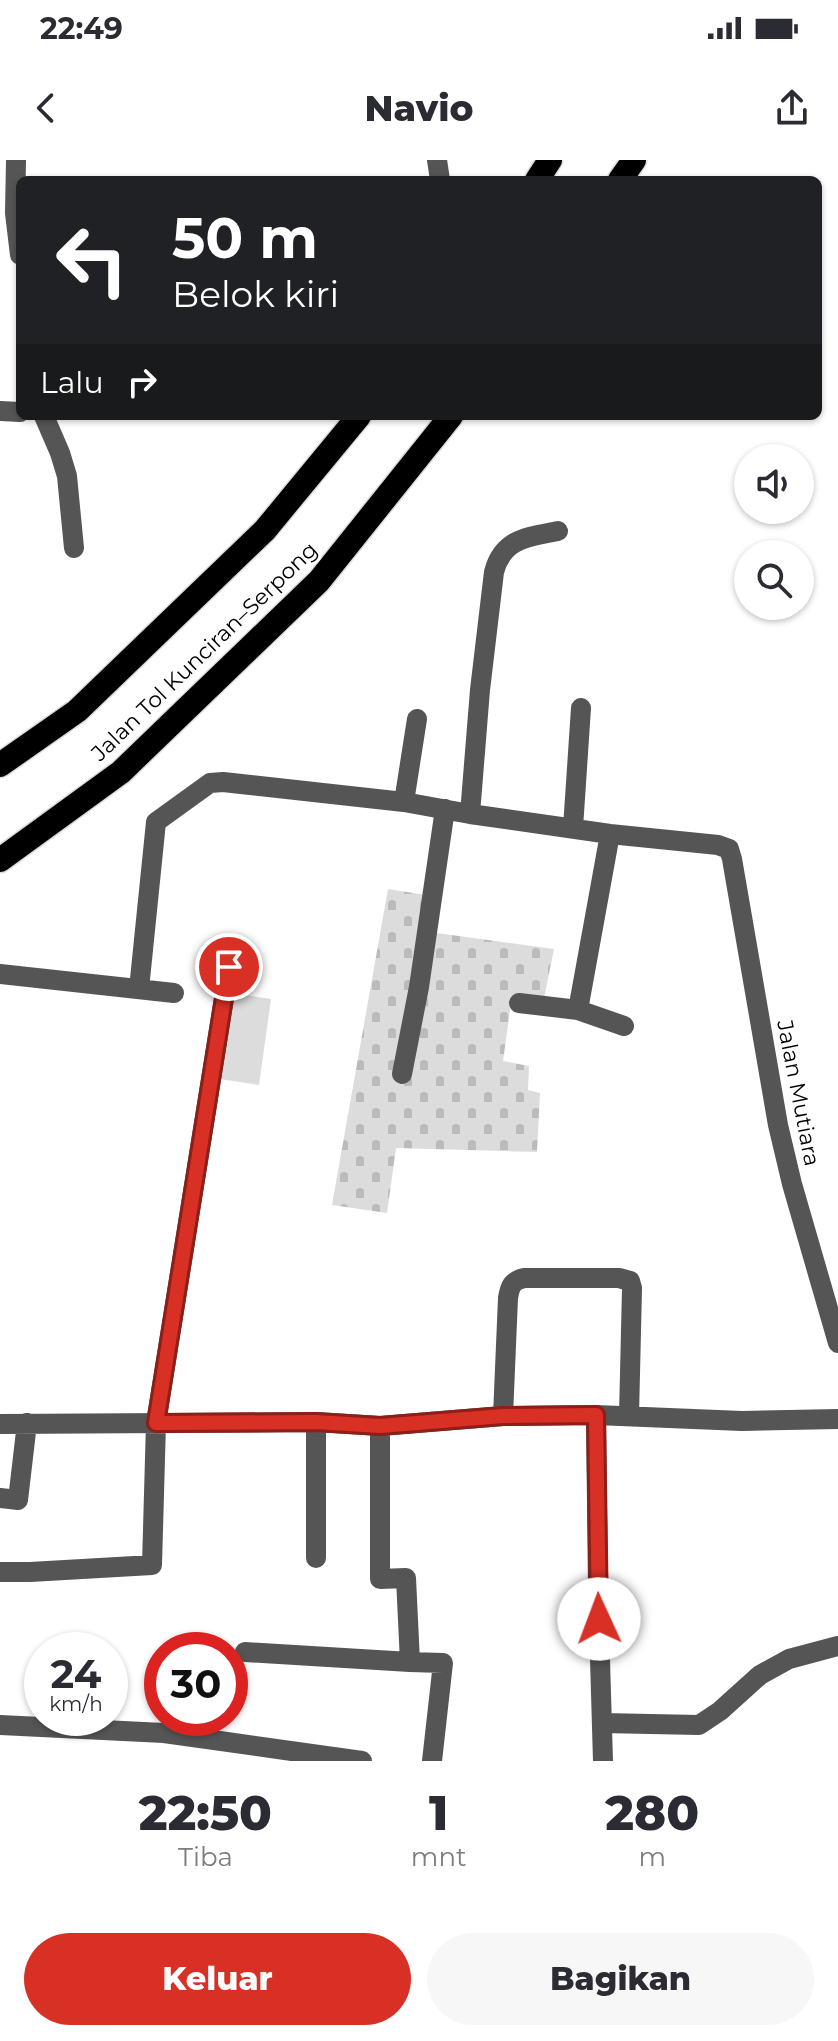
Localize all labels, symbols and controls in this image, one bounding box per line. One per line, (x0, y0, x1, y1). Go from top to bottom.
text: 22:49 (40, 10, 123, 47)
icon: back (24, 86, 68, 130)
text: Navio (365, 86, 473, 130)
icon: share (770, 86, 814, 130)
text: 50 m (172, 204, 318, 272)
icon: left (40, 208, 144, 312)
text: Belok kiri (172, 272, 339, 316)
icon: right (120, 360, 164, 404)
text: Lalu (40, 364, 104, 401)
map controls (734, 444, 814, 620)
button: sound (734, 444, 814, 524)
street label: Jalan Tol Kunciran–Serpong (85, 536, 323, 767)
button: search (734, 540, 814, 620)
pin (195, 933, 263, 1001)
icon: arrive (207, 945, 251, 989)
street label: Jalan Mutiara (771, 1017, 826, 1168)
position arrow (557, 1577, 641, 1661)
speed limit sign: 30 (144, 1632, 248, 1736)
text: 24 (51, 1649, 101, 1698)
text: km/h (49, 1692, 103, 1716)
text: 22:50 (139, 1784, 272, 1842)
text: 1 (429, 1784, 448, 1842)
text: 280 (605, 1784, 699, 1842)
text: Tiba (178, 1841, 233, 1873)
text: mnt (411, 1841, 467, 1873)
text: m (638, 1841, 666, 1873)
button: Keluar (24, 1933, 411, 2025)
button: Bagikan (427, 1933, 814, 2025)

